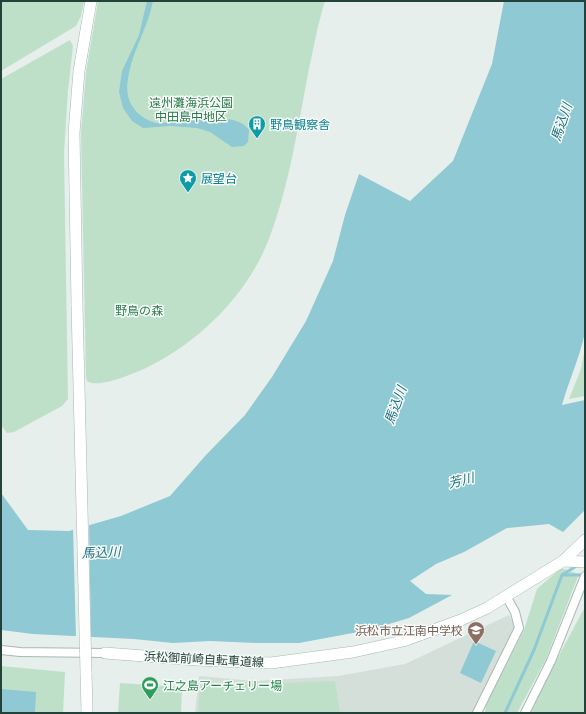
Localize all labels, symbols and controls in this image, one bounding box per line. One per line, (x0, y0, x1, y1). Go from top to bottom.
park label: 遠州灘海浜公園 中田島中地区 (149, 95, 233, 124)
water label: 馬込川 (547, 99, 576, 143)
building icon: 野鳥観察舎 (247, 114, 267, 139)
place label: 野鳥観察舎 (270, 117, 330, 132)
place icon: 展望台 (178, 168, 198, 193)
place label: 展望台 (201, 171, 237, 186)
park label: 野鳥の森 (115, 303, 163, 318)
water label: 馬込川 (381, 382, 410, 426)
water label: 芳川 (446, 469, 477, 491)
water label: 馬込川 (81, 543, 123, 561)
school or university icon: 浜松市立江南中学校 (466, 620, 486, 645)
place label: 浜松市立江南中学校 (355, 623, 463, 638)
street label: 浜松御前崎自転車道線 (144, 648, 264, 670)
sports icon: 江之島アーチェリー場 (140, 675, 160, 700)
place label: 江之島アーチェリー場 (163, 678, 282, 693)

